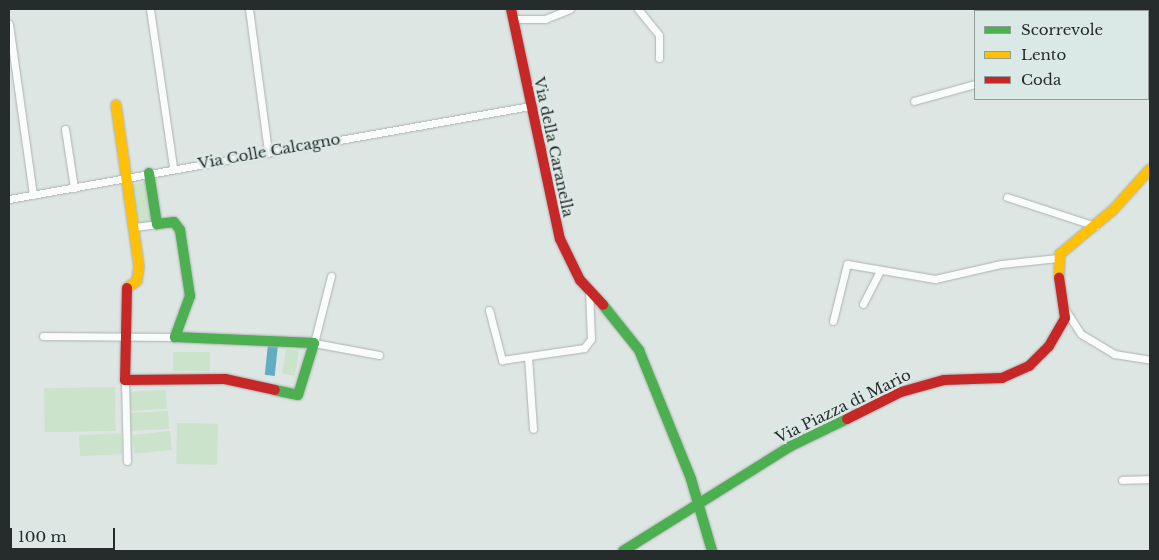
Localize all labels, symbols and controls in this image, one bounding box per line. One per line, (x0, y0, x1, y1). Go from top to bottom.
legend (974, 10, 1149, 100)
text: Scorrevole (1021, 20, 1103, 39)
text: Lento (1021, 45, 1066, 64)
text: Coda (1021, 70, 1061, 89)
street label: Via della Caranella (530, 75, 578, 219)
street label: Via Colle Calcagno (196, 130, 342, 172)
street label: Via Piazza di Mario (772, 365, 914, 447)
scale bar (12, 518, 118, 550)
text: 100 m (18, 527, 67, 546)

